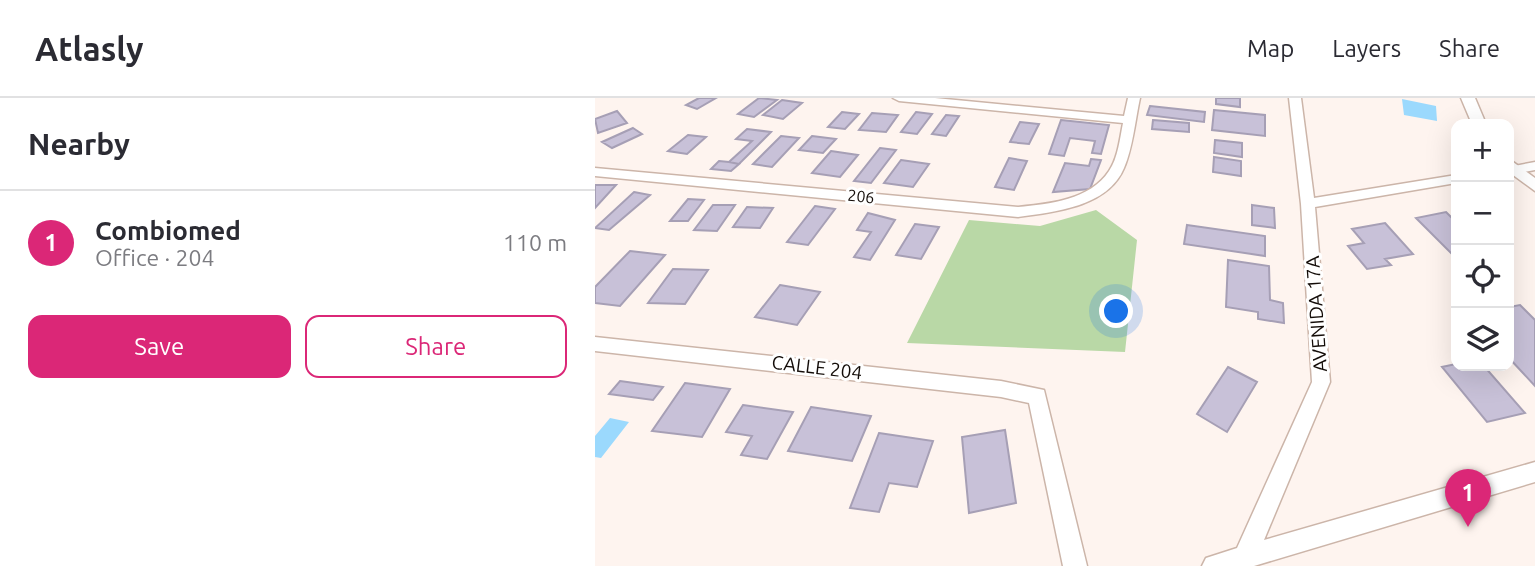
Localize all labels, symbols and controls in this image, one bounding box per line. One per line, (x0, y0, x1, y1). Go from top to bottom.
text: Atlasly (35, 30, 144, 67)
text: Map (1247, 35, 1294, 62)
text: Layers (1332, 35, 1401, 62)
text: Share (1439, 35, 1500, 62)
map controls (1451, 119, 1514, 371)
button: + (1451, 119, 1514, 182)
text: Nearby (28, 127, 130, 161)
button: − (1451, 182, 1514, 245)
street label: 206 (847, 186, 875, 206)
text: Combiomed (95, 216, 241, 245)
text: 1 (45, 230, 57, 255)
text: 110 m (503, 230, 567, 255)
text: Office · 204 (95, 245, 214, 270)
button: locate (1451, 245, 1514, 308)
street label: AVENIDA 17A (1301, 255, 1331, 373)
your location (1099, 294, 1133, 328)
button: layers (1451, 308, 1514, 371)
button: Save (28, 315, 291, 378)
button: Share (305, 315, 567, 378)
street label: CALLE 204 (771, 351, 863, 383)
pin: 1 (1445, 469, 1491, 527)

